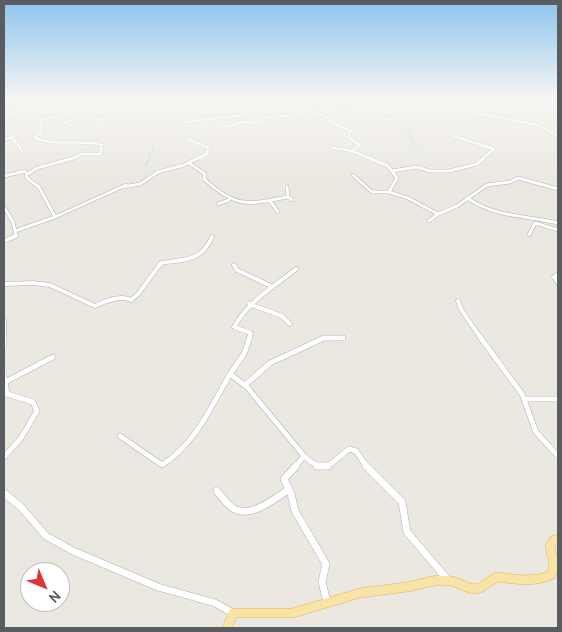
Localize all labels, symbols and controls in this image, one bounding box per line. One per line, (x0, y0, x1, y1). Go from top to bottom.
north arrow (20, 562, 70, 612)
text: N (45, 587, 65, 607)

